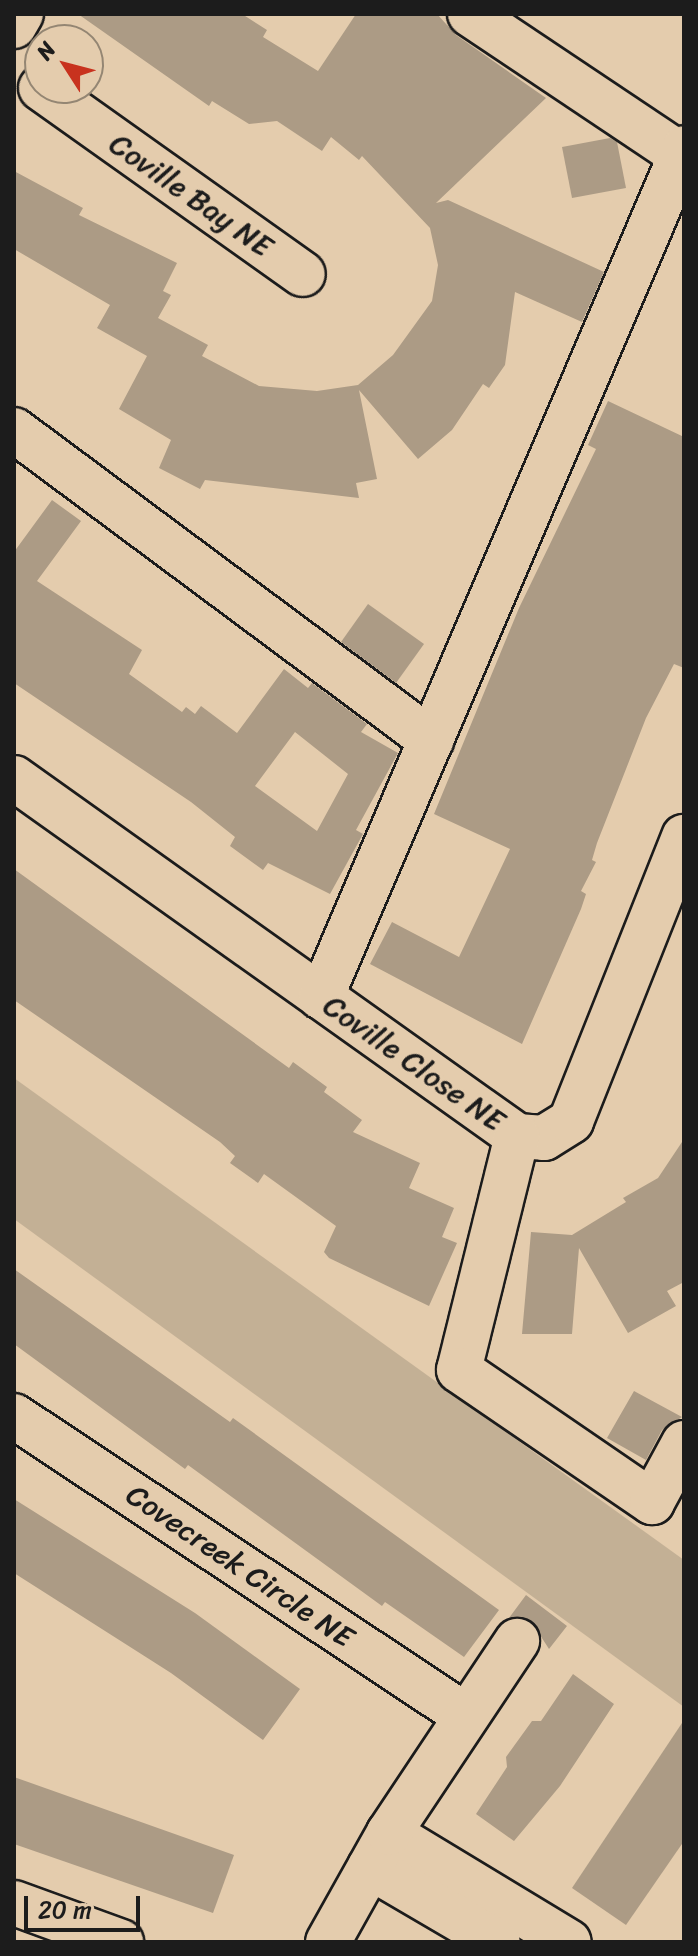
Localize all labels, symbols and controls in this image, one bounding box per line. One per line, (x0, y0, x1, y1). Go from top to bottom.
north arrow (24, 24, 104, 104)
text: N (26, 33, 66, 68)
street label: Coville Bay NE (103, 126, 279, 264)
street label: Coville Close NE (317, 987, 511, 1139)
street label: Covecreek Circle NE (119, 1476, 361, 1656)
scale bar (28, 1880, 144, 1930)
text: 20 m (38, 1889, 92, 1931)

